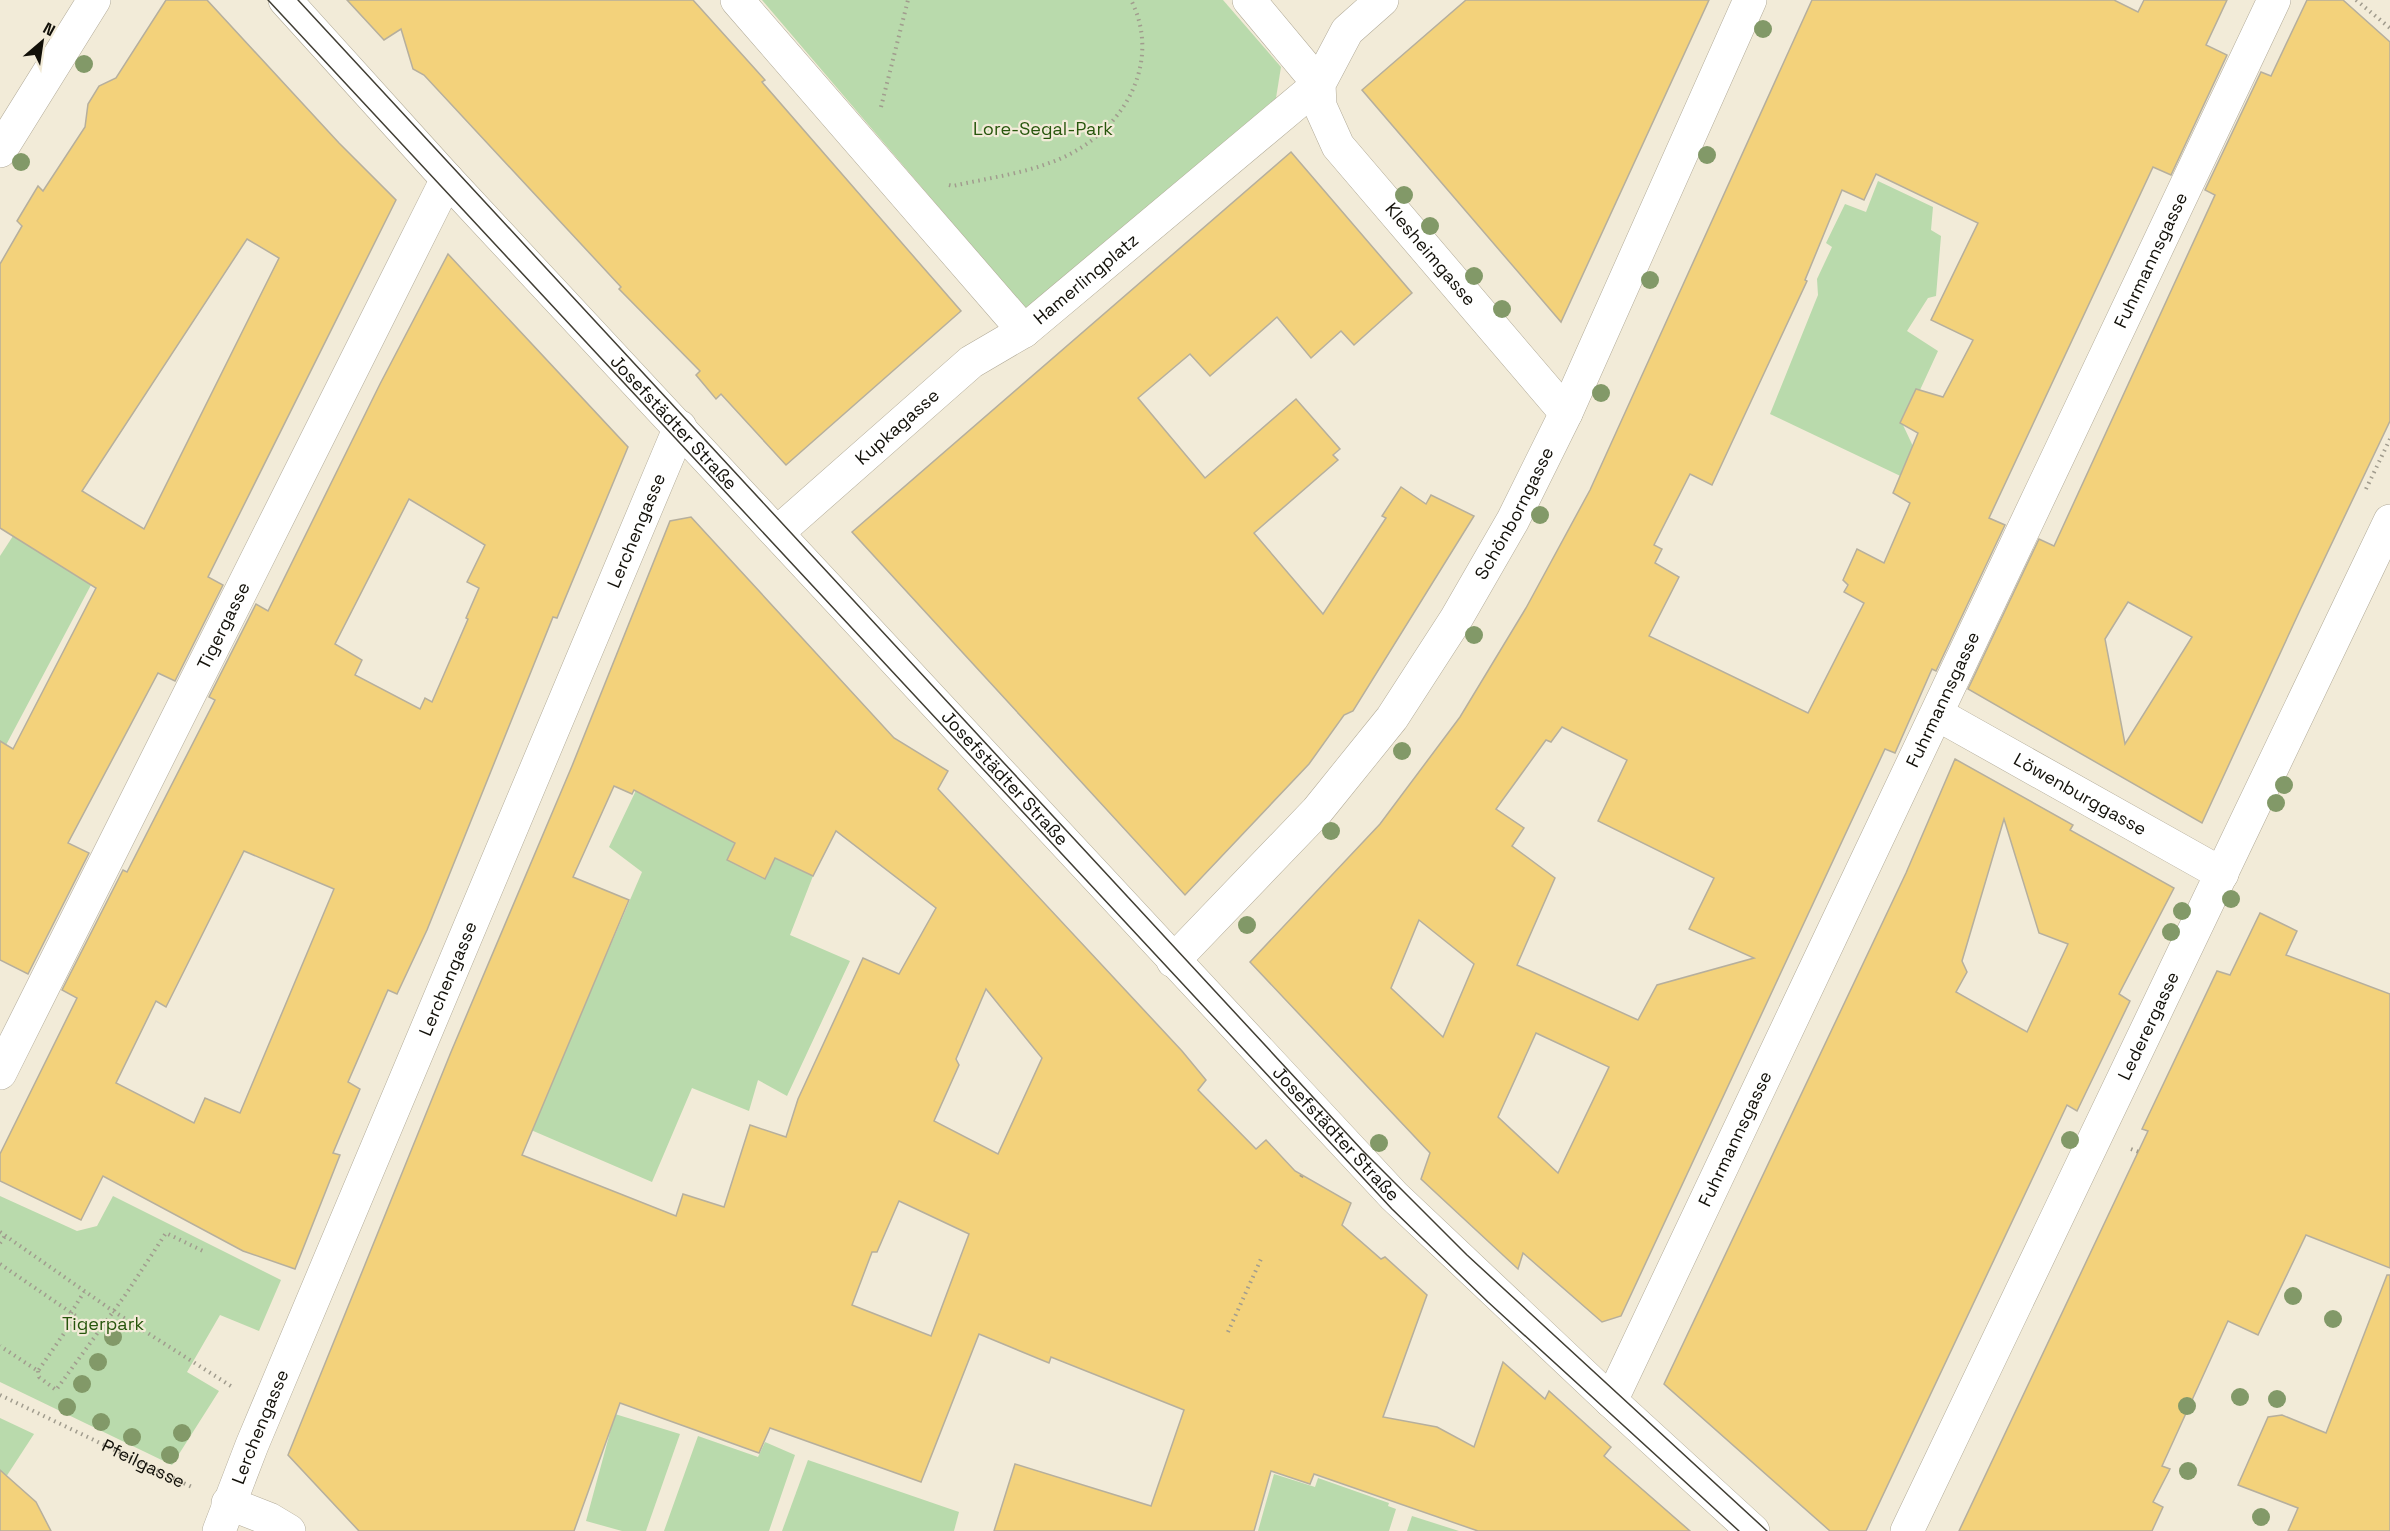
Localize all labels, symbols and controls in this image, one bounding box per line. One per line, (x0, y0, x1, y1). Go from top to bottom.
north arrow (12, 12, 72, 72)
text: N (39, 18, 59, 41)
park label: Lore-Segal-Park (973, 117, 1113, 140)
street label: Fuhrmannsgasse (2108, 188, 2192, 332)
street label: Klesheimgasse (1380, 198, 1481, 310)
street label: Hamerlingplatz (1028, 228, 1143, 329)
street label: Josefstädter Straße (605, 350, 743, 494)
street label: Kupkagasse (850, 383, 944, 470)
street label: Schönborngasse (1469, 443, 1558, 584)
street label: Lerchengasse (602, 470, 670, 591)
street label: Tigergasse (192, 578, 255, 673)
street label: Fuhrmannsgasse (1901, 628, 1984, 771)
street label: Josefstädter Straße (937, 705, 1074, 850)
street label: Löwenburggasse (2010, 747, 2151, 840)
street label: Lerchengasse (413, 918, 482, 1039)
street label: Lederergasse (2112, 967, 2184, 1084)
street label: Josefstädter Straße (1268, 1061, 1405, 1206)
street label: Fuhrmannsgasse (1693, 1067, 1777, 1210)
park label: Tigerpark (62, 1312, 144, 1335)
street label: Lerchengasse (226, 1366, 293, 1487)
street label: Pfeilgasse (98, 1434, 189, 1493)

